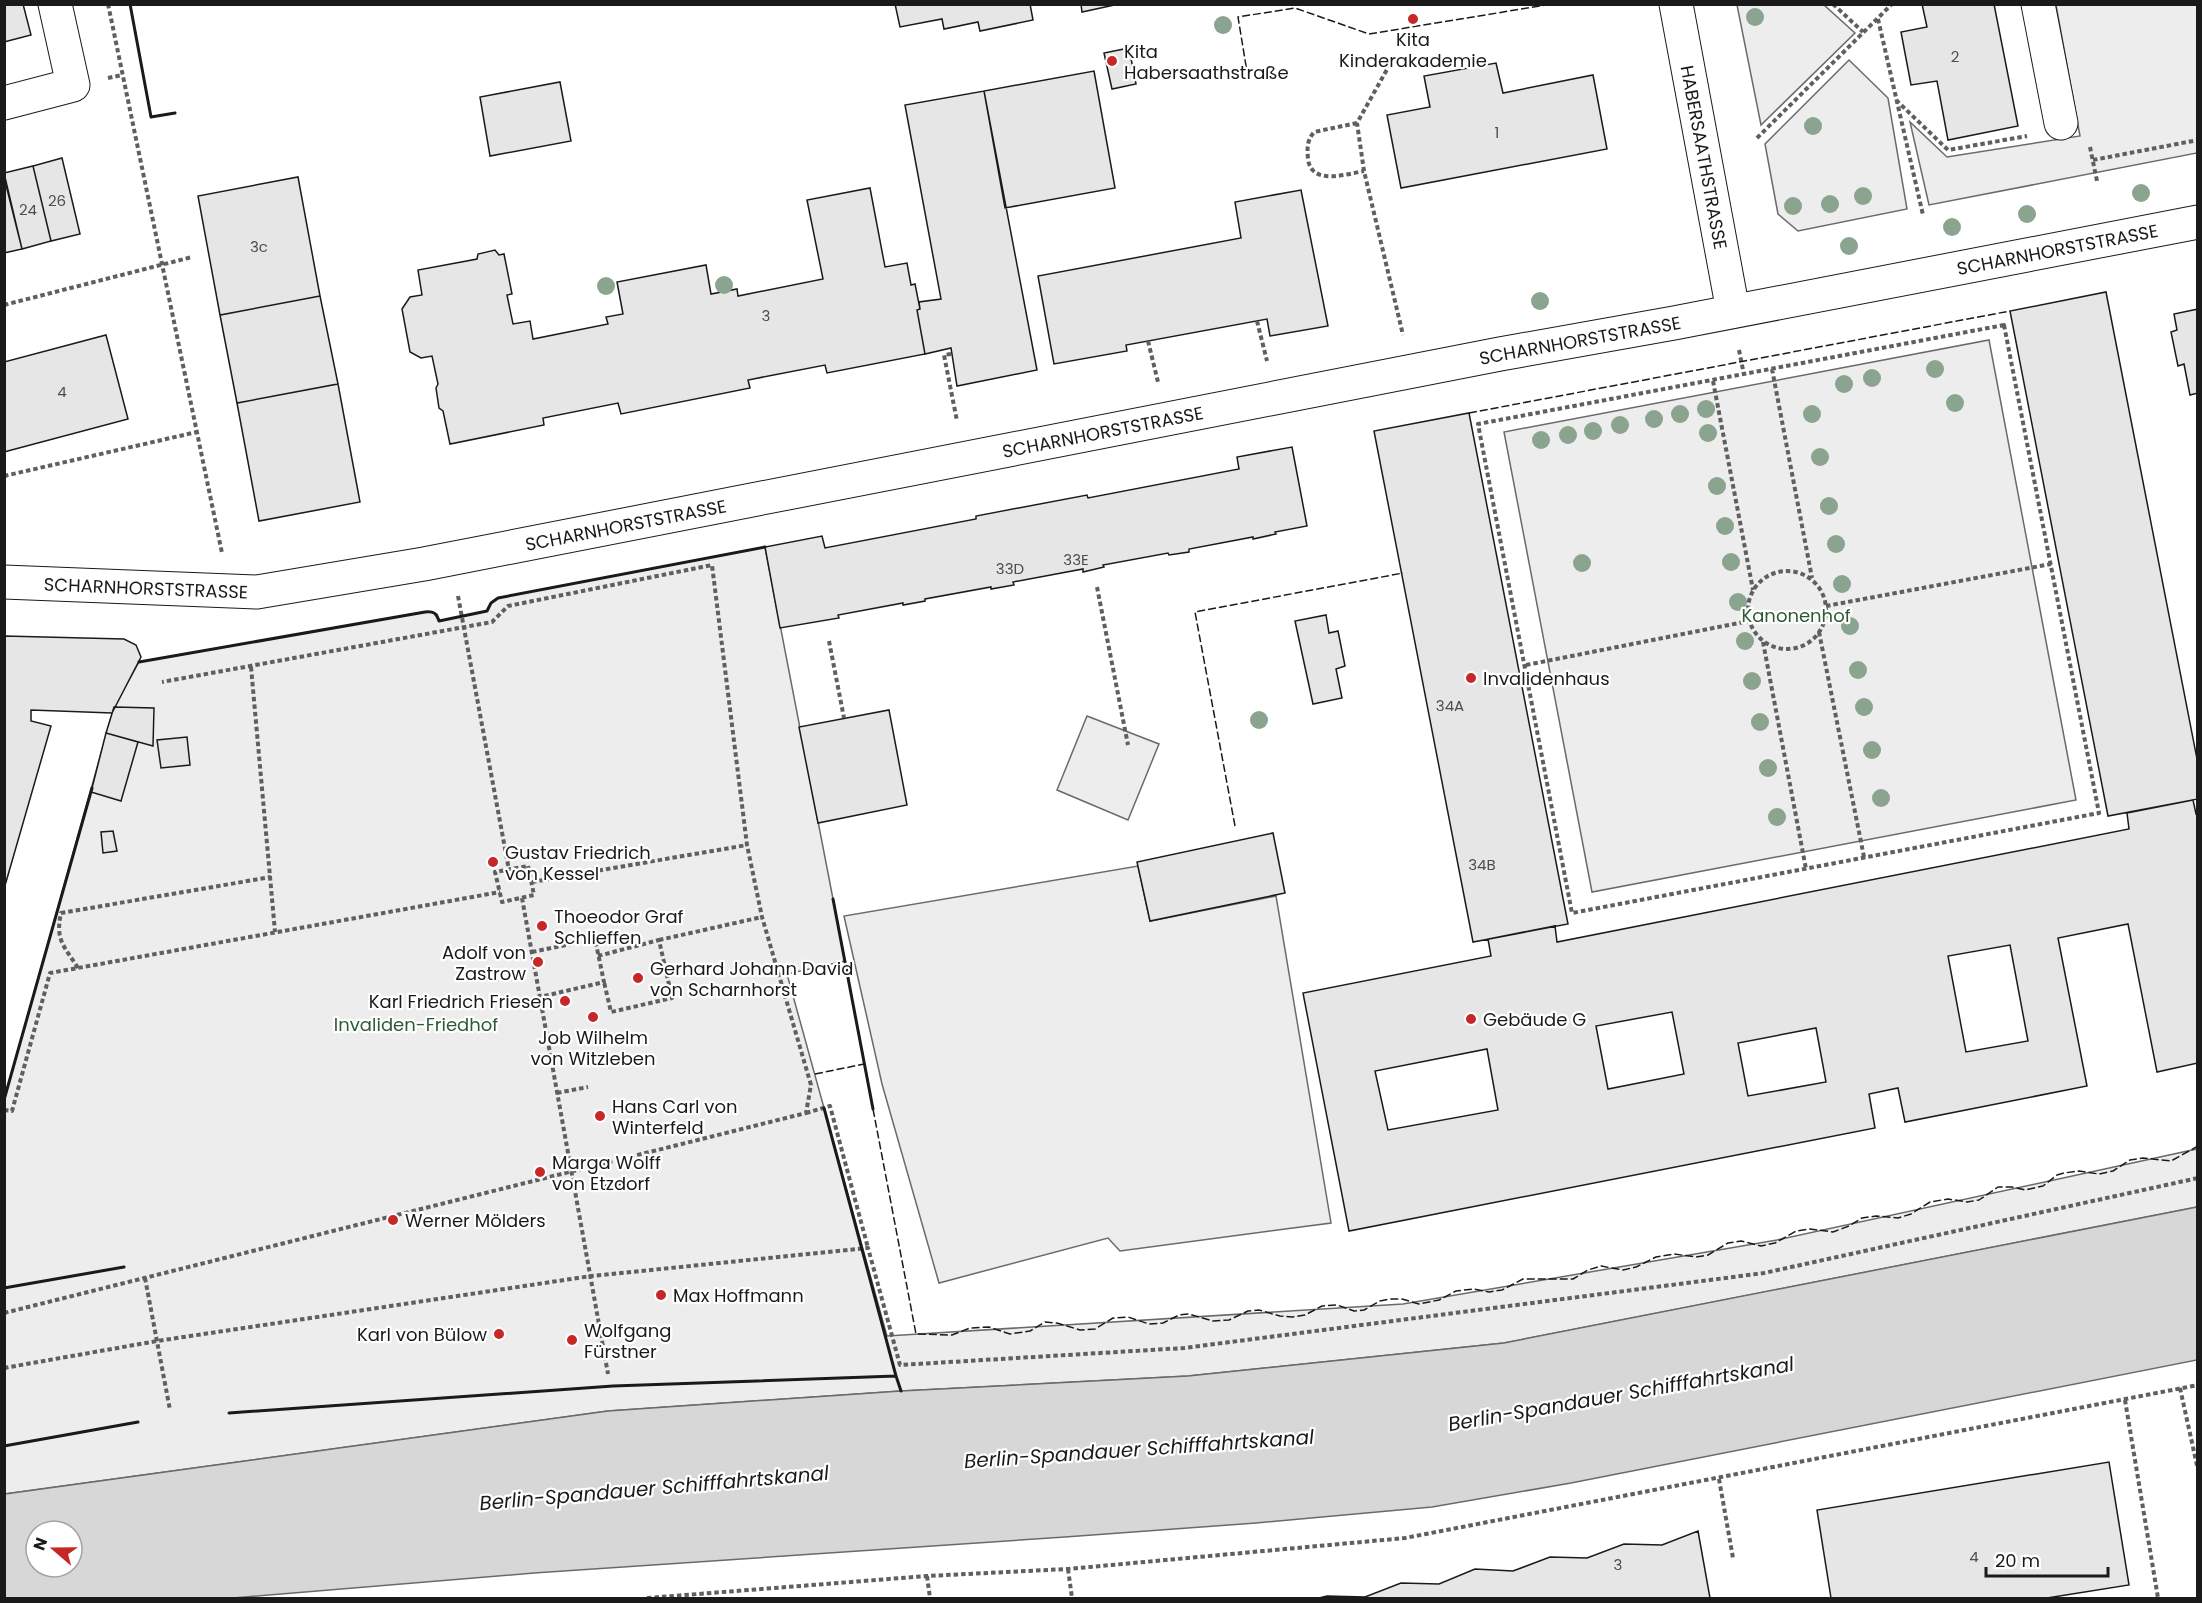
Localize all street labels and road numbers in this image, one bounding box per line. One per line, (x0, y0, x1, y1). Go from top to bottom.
street label: HABERSAATHSTRASSE (1675, 63, 1734, 251)
street label: SCHARNHORSTSTRASSE (1955, 217, 2160, 281)
street label: SCHARNHORSTSTRASSE (1477, 309, 1683, 370)
street label: SCHARNHORSTSTRASSE (1000, 400, 1205, 463)
street label: SCHARNHORSTSTRASSE (523, 493, 728, 556)
street label: SCHARNHORSTSTRASSE (43, 571, 249, 604)

